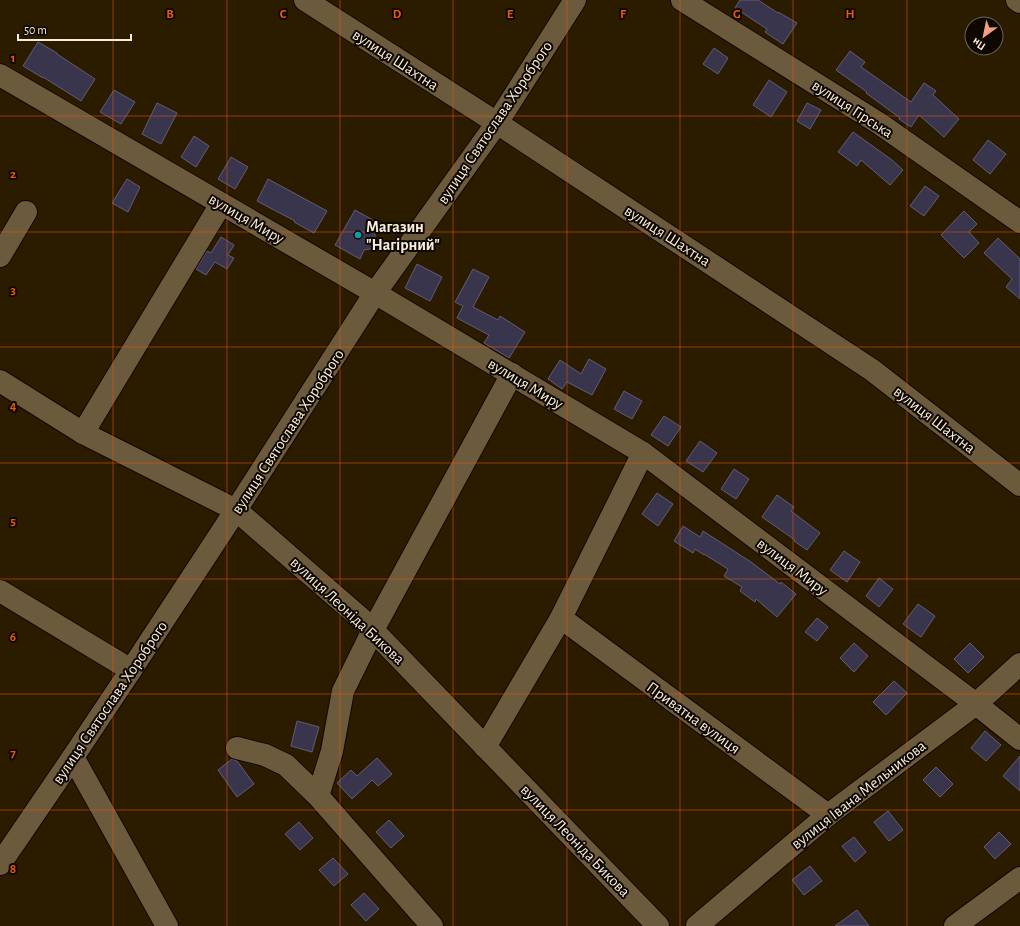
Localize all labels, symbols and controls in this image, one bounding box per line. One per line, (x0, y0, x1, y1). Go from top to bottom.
text: B (166, 8, 174, 21)
text: C (280, 8, 287, 21)
text: D (393, 8, 402, 21)
text: E (507, 8, 514, 21)
text: F (620, 8, 627, 21)
text: G (733, 8, 741, 21)
text: H (845, 8, 855, 21)
scale bar (18, 16, 131, 42)
north arrow (964, 16, 1004, 56)
text: 50 m (24, 24, 47, 36)
street label: вулиця Шахтна (349, 26, 441, 94)
text: Пн (970, 36, 987, 52)
street label: вулиця Святослава Хороброго (434, 38, 556, 207)
text: 1 (11, 52, 15, 65)
street label: вулиця Гірська (809, 77, 896, 142)
text: 2 (10, 168, 16, 181)
street label: вулиця Миру (205, 191, 287, 248)
street label: вулиця Шахтна (621, 202, 713, 270)
place label: Магазин "Нагірний" (366, 219, 440, 253)
marker: Магазин "Нагірний" (353, 230, 363, 240)
text: 3 (10, 284, 16, 297)
street label: вулиця Святослава Хороброго (229, 346, 348, 517)
street label: вулиця Миру (485, 355, 566, 413)
street label: вулиця Шахтна (890, 383, 978, 457)
text: 4 (10, 400, 17, 413)
text: 5 (10, 515, 16, 528)
street label: вулиця Миру (753, 535, 831, 599)
street label: вулиця Леоніда Бикова (287, 554, 407, 668)
street label: вулиця Святослава Хороброго (49, 618, 171, 787)
text: 6 (10, 631, 16, 644)
street label: Приватна вулиця (643, 679, 743, 758)
street label: вулиця Івана Мельникова (788, 737, 930, 853)
text: 7 (10, 747, 16, 760)
street label: вулиця Леоніда Бикова (517, 781, 633, 901)
text: 8 (10, 863, 16, 876)

